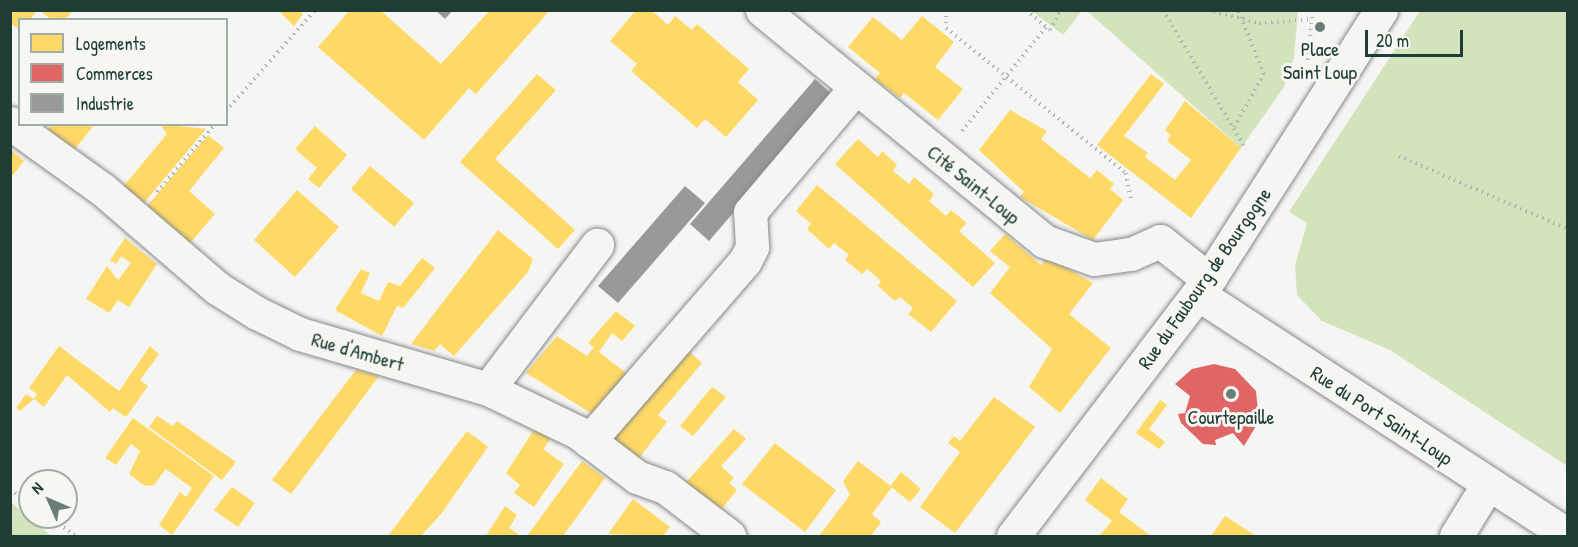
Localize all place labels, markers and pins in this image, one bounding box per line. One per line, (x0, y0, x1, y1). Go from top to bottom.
marker: Place Saint Loup (1313, 20, 1327, 34)
place label: Place Saint Loup (1283, 36, 1357, 83)
marker: Courtepaille (1224, 387, 1238, 401)
place label: Courtepaille (1187, 404, 1275, 428)

